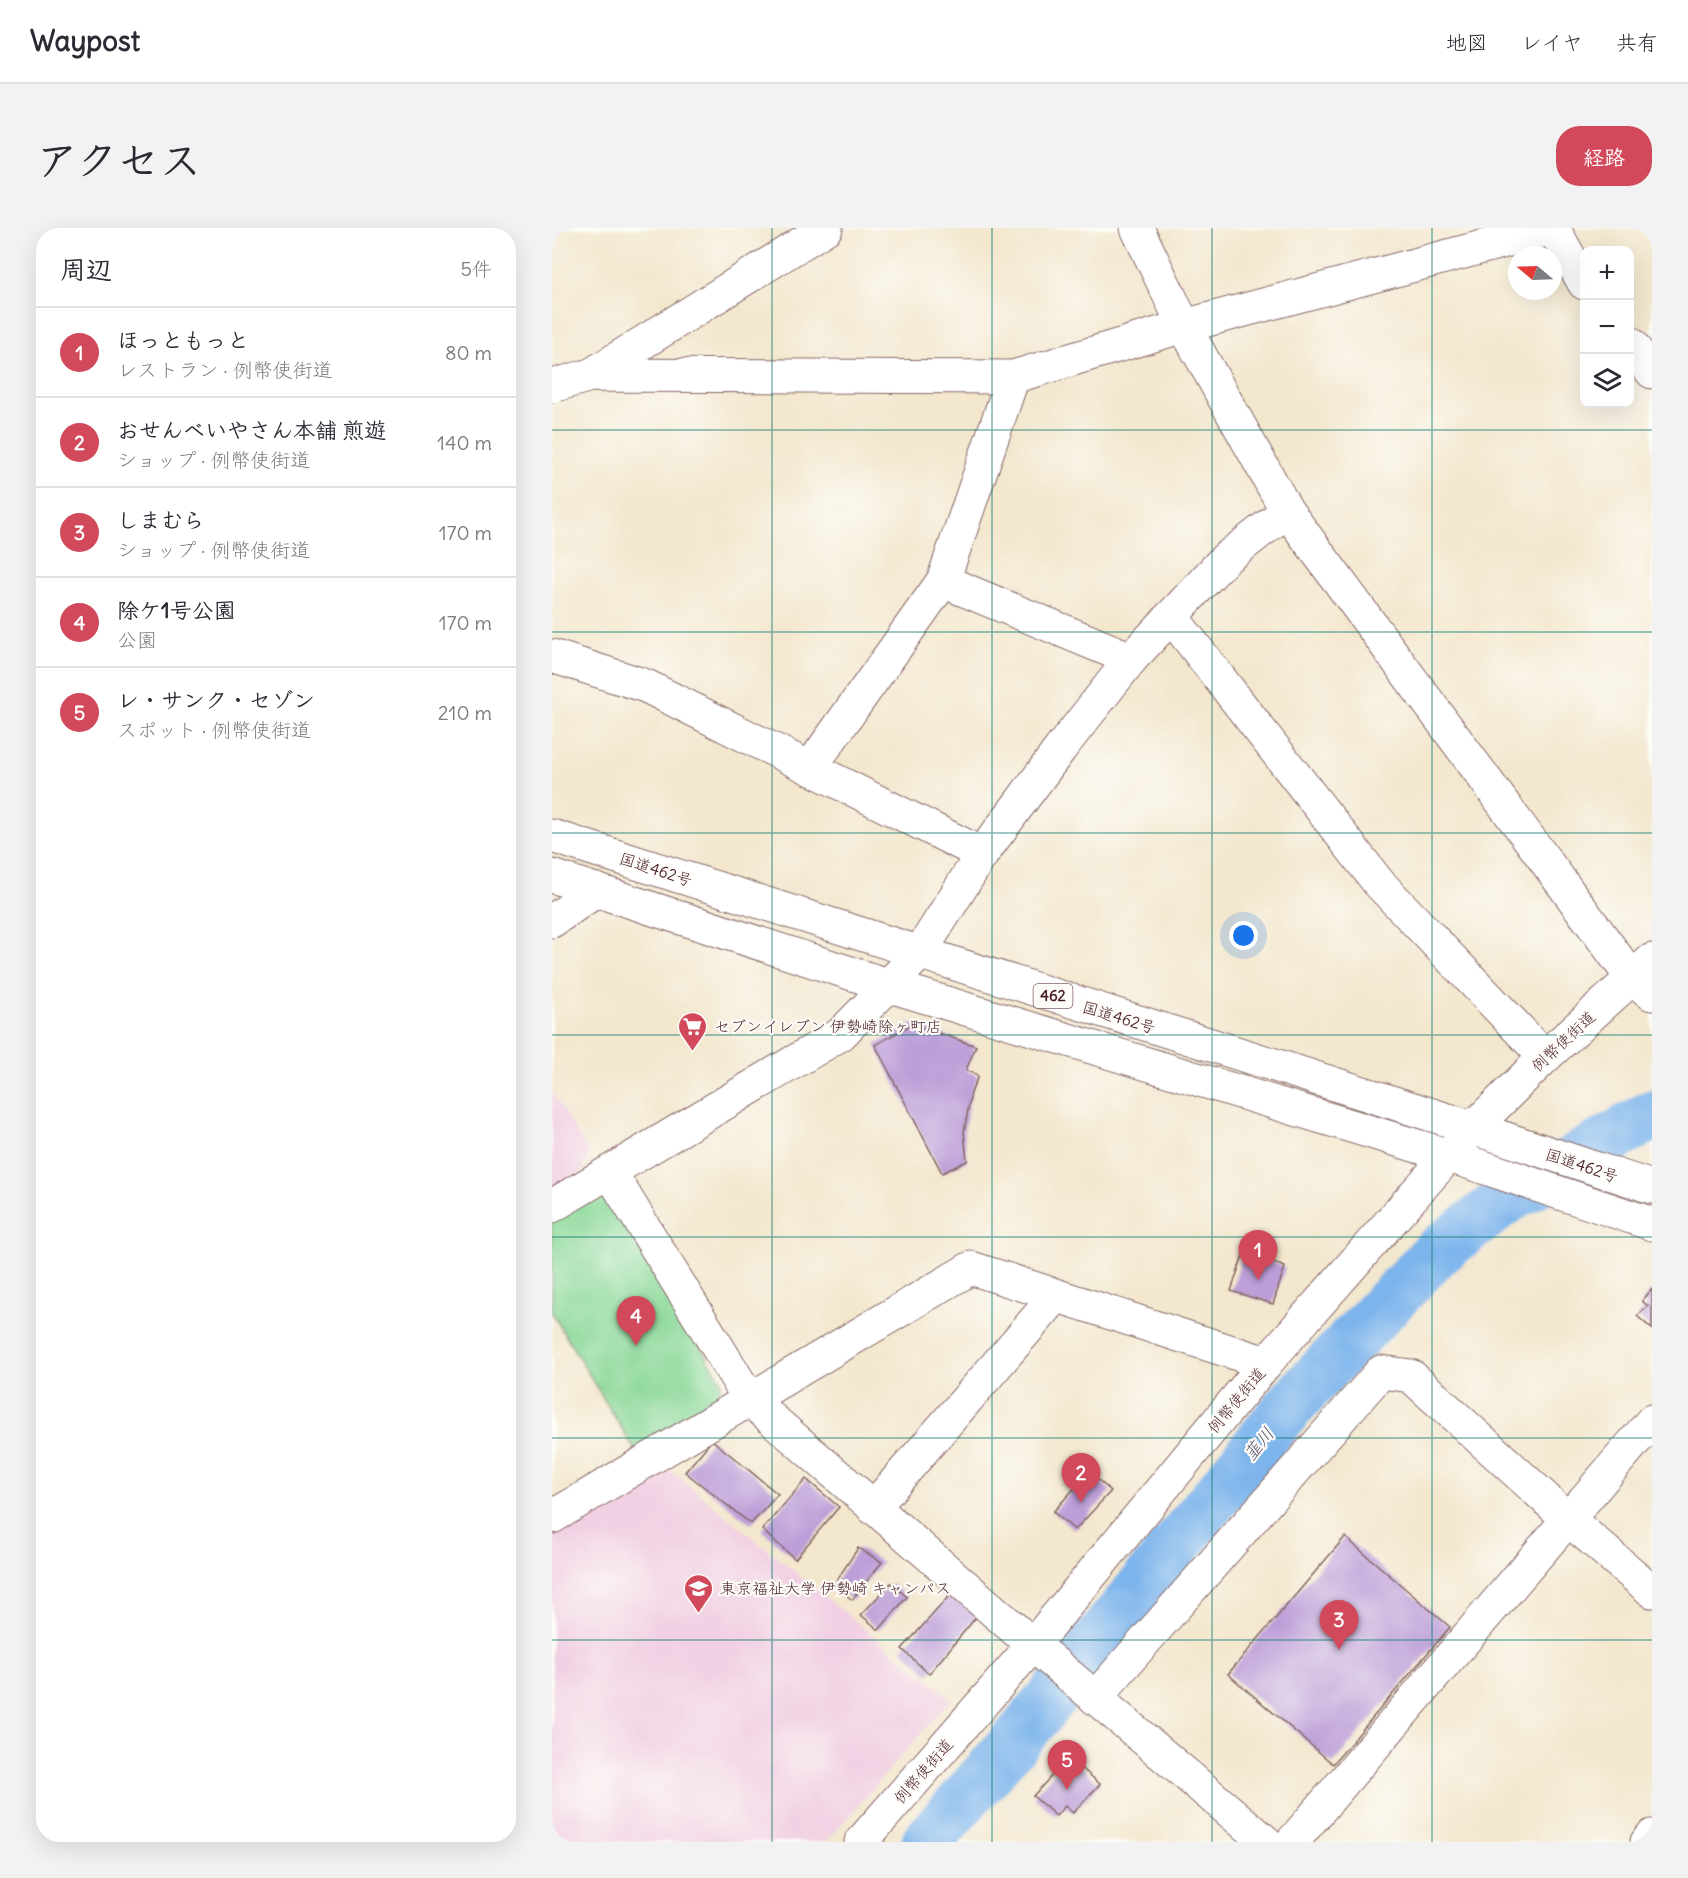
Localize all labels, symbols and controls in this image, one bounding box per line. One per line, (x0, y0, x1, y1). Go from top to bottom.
text: Waypost (30, 23, 140, 59)
text: 地図 (1446, 29, 1488, 56)
text: レイヤ (1521, 29, 1583, 56)
text: 共有 (1616, 29, 1658, 56)
button: 経路 (1556, 126, 1652, 186)
text: アクセス (36, 134, 201, 186)
north arrow (1508, 246, 1562, 300)
map controls (1580, 246, 1634, 408)
button: + (1580, 246, 1634, 300)
text: 周辺 (60, 253, 112, 286)
text: 5件 (461, 256, 492, 281)
button: − (1580, 300, 1634, 354)
text: ほっともっと (117, 326, 249, 354)
text: 1 (76, 340, 83, 365)
text: 80 m (445, 340, 492, 365)
button: layers (1580, 354, 1634, 408)
text: レストラン · 例幣使街道 (117, 357, 333, 382)
text: おせんベいやさん本舗 煎遊 (117, 416, 386, 444)
text: 2 (74, 430, 85, 455)
text: 140 m (437, 430, 492, 455)
text: ショップ · 例幣使街道 (117, 447, 310, 472)
text: しまむら (117, 506, 205, 534)
text: 3 (74, 520, 85, 545)
text: 170 m (439, 520, 492, 545)
text: ショップ · 例幣使街道 (117, 537, 310, 562)
text: 除ケ1号公園 (117, 596, 236, 624)
text: 4 (74, 610, 85, 635)
text: 170 m (439, 610, 492, 635)
text: 公園 (117, 627, 157, 652)
text: レ・サンク・セゾン (117, 686, 315, 714)
text: 5 (74, 700, 85, 725)
text: 210 m (438, 700, 492, 725)
text: スポット · 例幣使街道 (117, 717, 311, 742)
street label: 国道462号 (617, 848, 695, 890)
your location (1229, 921, 1258, 950)
road number: 462 (1034, 984, 1072, 1008)
street label: 国道462号 (1080, 996, 1158, 1038)
street label: 例幣使街道 (1527, 1006, 1599, 1076)
supermarket icon: セブンイレブン 伊勢崎除ヶ町店 (677, 1010, 709, 1052)
place label: セブンイレブン 伊勢崎除ヶ町店 (714, 1016, 942, 1036)
street label: 国道462号 (1543, 1144, 1621, 1186)
pin: 1 (1238, 1230, 1278, 1280)
pin: 4 (616, 1296, 656, 1346)
street label: 例幣使街道 (1203, 1363, 1269, 1437)
water label: 韮川 (1238, 1422, 1279, 1465)
pin: 2 (1062, 1454, 1100, 1503)
school or university icon: 東京福祉大学 伊勢崎 キャンパス (683, 1572, 715, 1614)
place label: 東京福祉大学 伊勢崎 キャンパス (720, 1578, 951, 1598)
pin: 3 (1320, 1600, 1358, 1650)
street label: 例幣使街道 (889, 1734, 957, 1808)
pin: 5 (1048, 1740, 1086, 1790)

